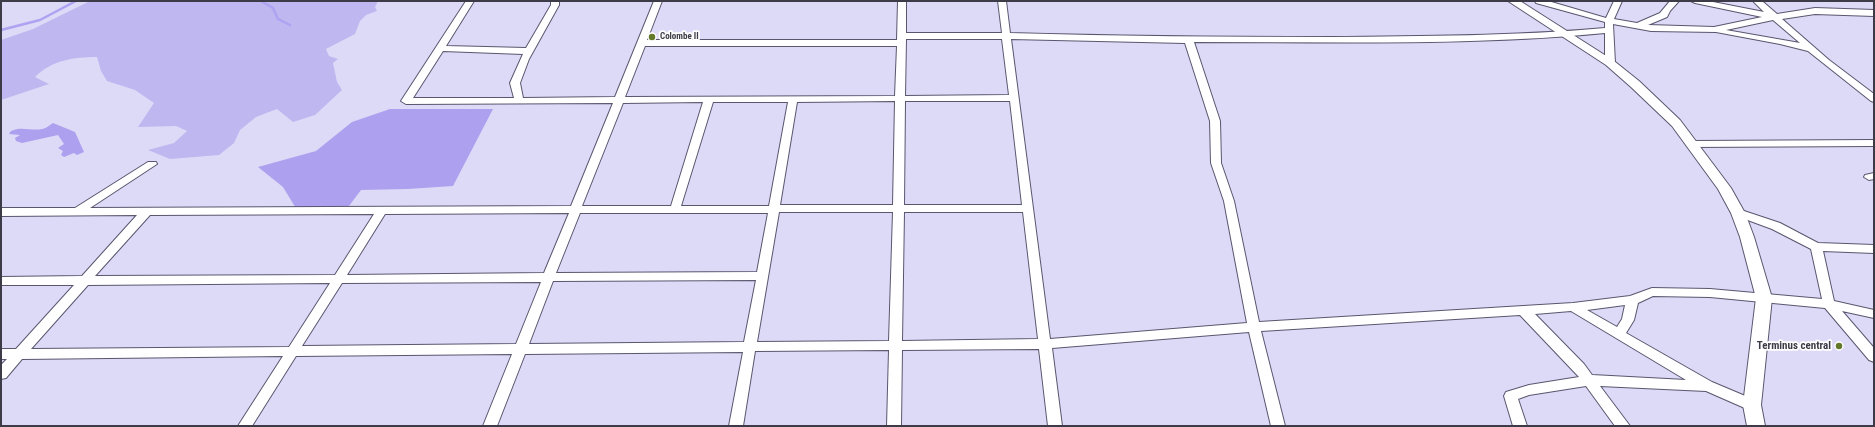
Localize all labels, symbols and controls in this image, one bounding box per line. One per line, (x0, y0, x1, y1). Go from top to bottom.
marker: Colombe II (647, 32, 657, 42)
place label: Colombe II (660, 32, 699, 42)
place label: Terminus central (1757, 339, 1831, 353)
marker: Terminus central (1834, 341, 1844, 351)

